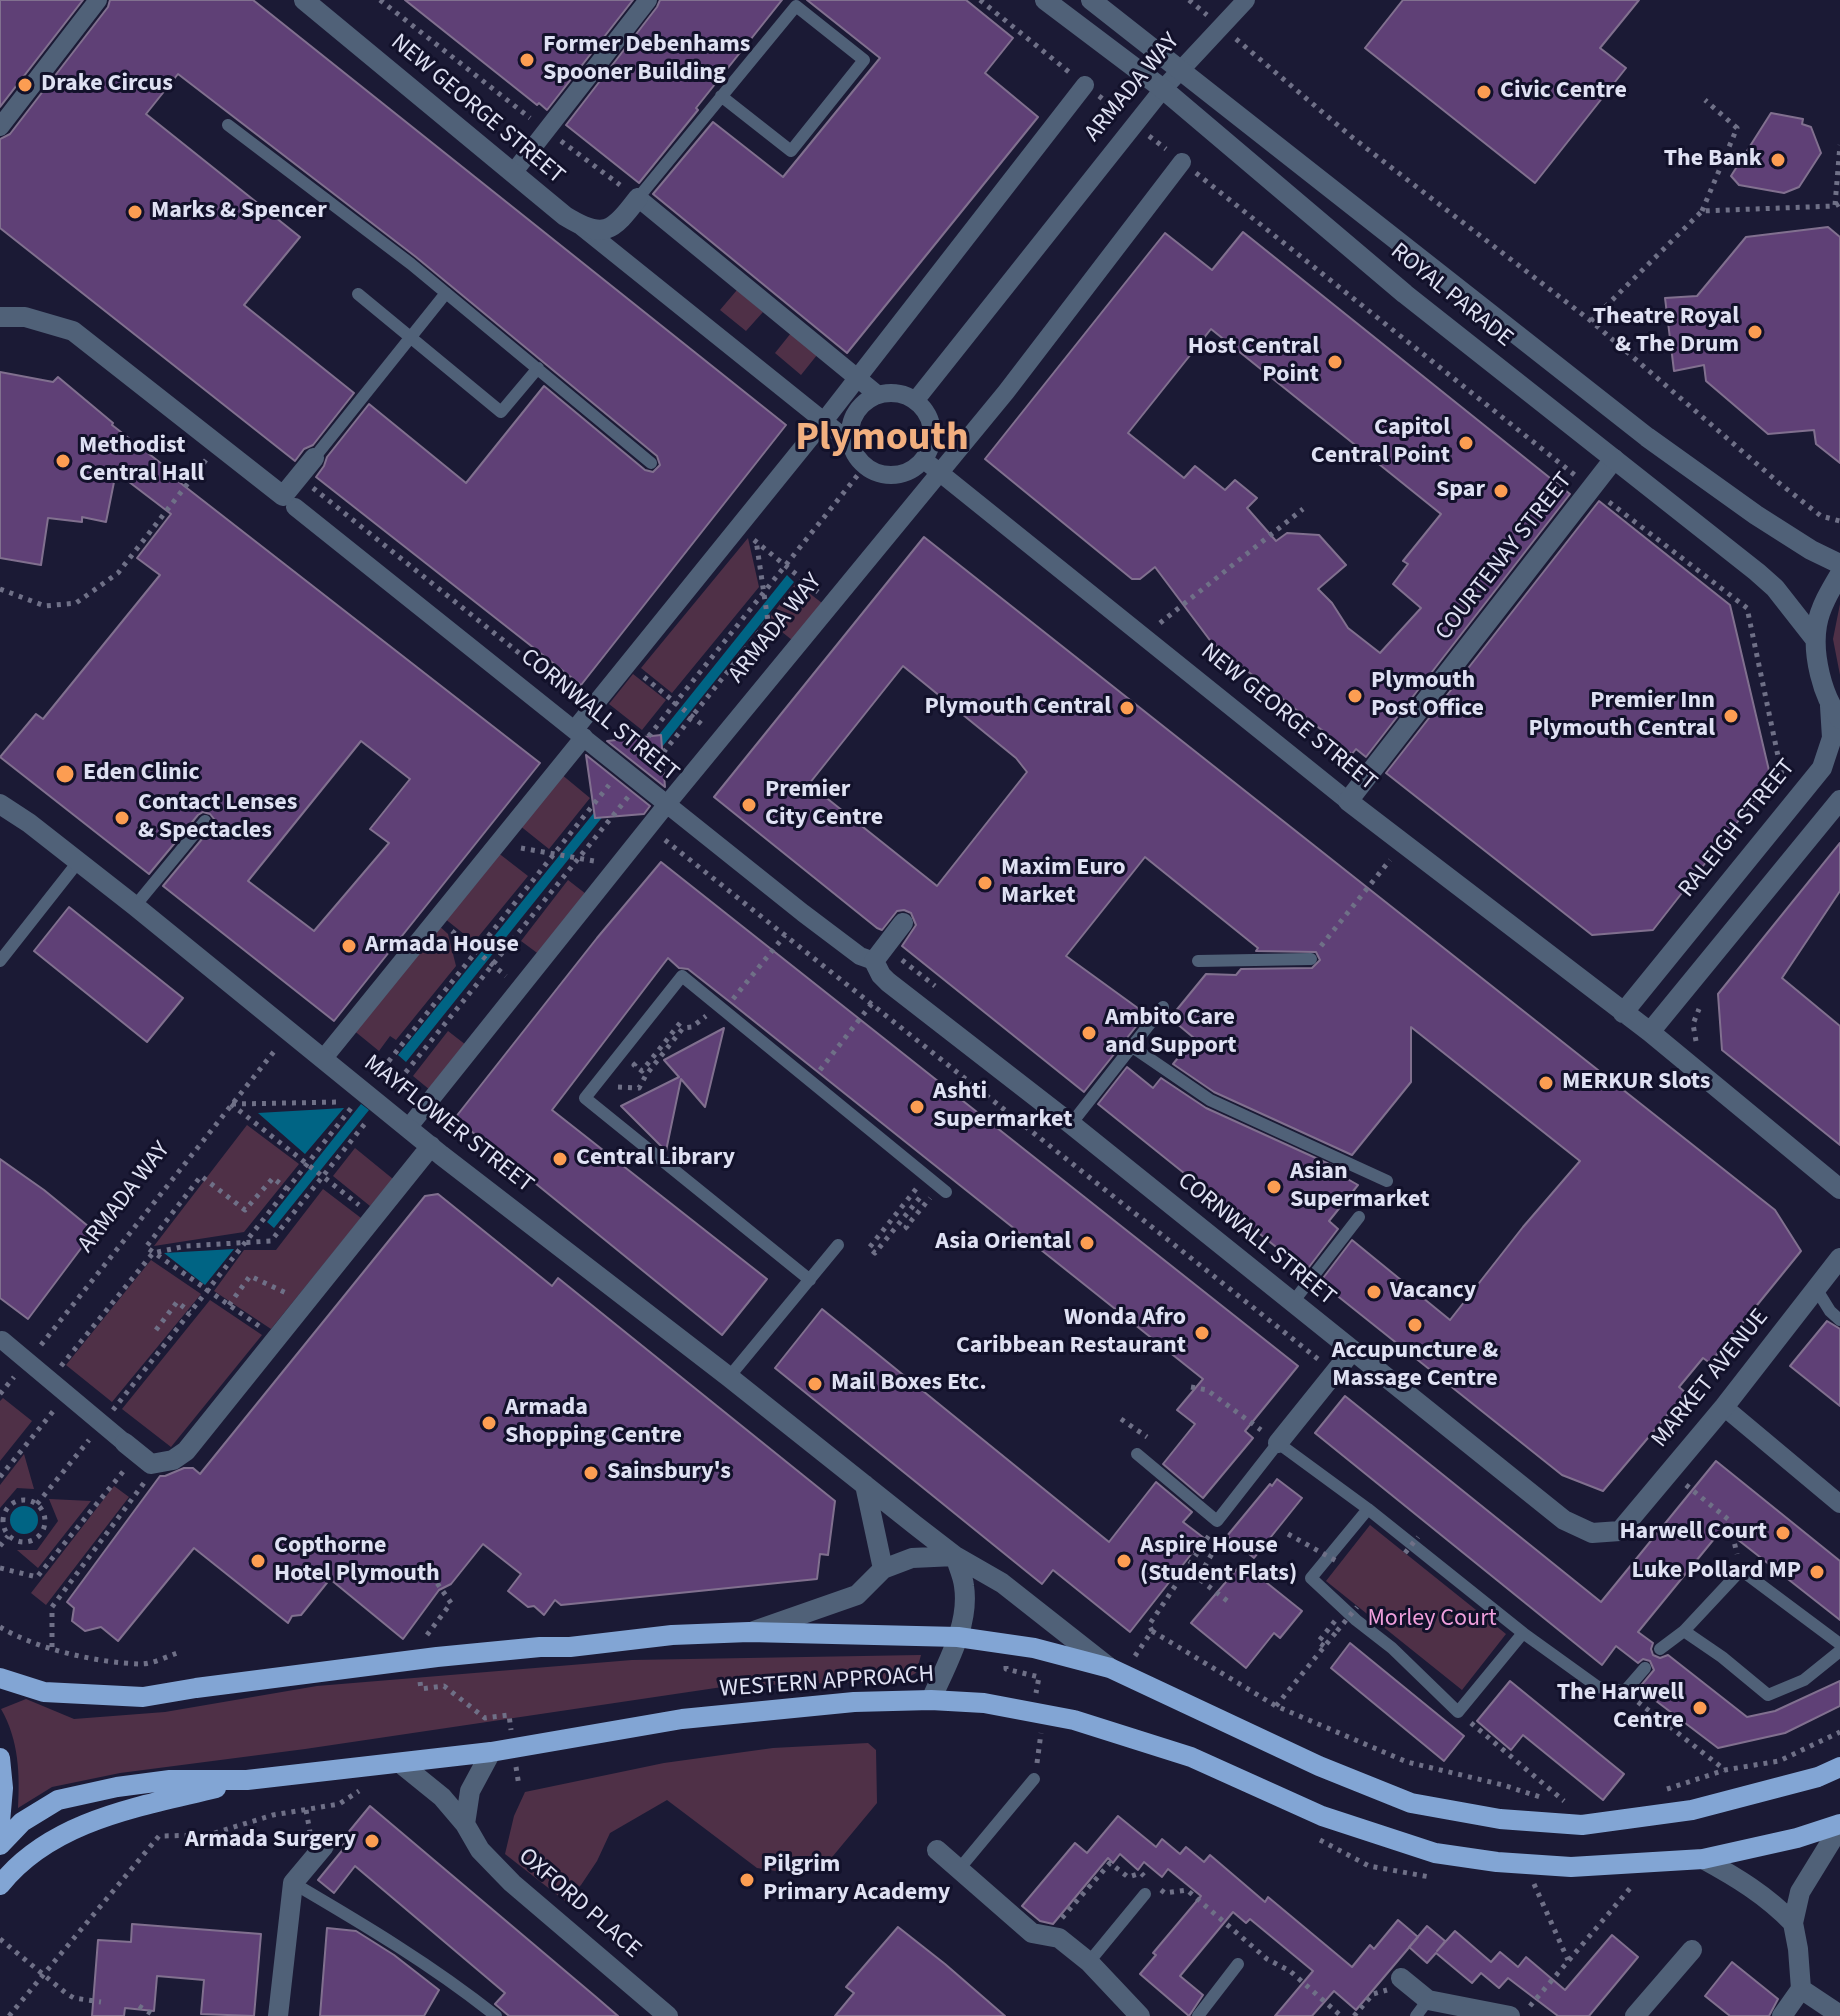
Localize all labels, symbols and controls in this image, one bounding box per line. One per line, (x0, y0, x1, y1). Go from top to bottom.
street label: ARMADA WAY (1079, 28, 1187, 148)
street label: NEW GEORGE STREET (384, 29, 570, 191)
place label: Former Debenhams Spooner Building (543, 32, 750, 88)
marker: Former Debenhams Spooner Building (518, 51, 536, 69)
place label: Drake Circus (41, 71, 173, 99)
marker: Drake Circus (16, 76, 34, 94)
place label: Civic Centre (1500, 78, 1627, 106)
marker: Civic Centre (1475, 83, 1493, 101)
place label: The Bank (1664, 146, 1762, 174)
marker: The Bank (1769, 151, 1787, 169)
place label: Marks & Spencer (151, 198, 327, 226)
marker: Marks & Spencer (126, 203, 144, 221)
street label: ROYAL PARADE (1384, 238, 1518, 354)
place label: Theatre Royal & The Drum (1593, 304, 1739, 360)
marker: Theatre Royal & The Drum (1746, 323, 1764, 341)
place label: Host Central Point (1188, 334, 1319, 390)
marker: Host Central Point (1326, 353, 1344, 371)
place label: Capitol Central Point (1311, 415, 1450, 471)
district label: Plymouth (795, 416, 969, 464)
place label: Methodist Central Hall (79, 433, 204, 489)
marker: Capitol Central Point (1457, 434, 1475, 452)
marker: Methodist Central Hall (54, 452, 72, 470)
street label: COURTENAY STREET (1431, 467, 1579, 647)
place label: Spar (1436, 477, 1485, 505)
marker: Spar (1492, 482, 1510, 500)
street label: ARMADA WAY (723, 568, 829, 690)
street label: NEW GEORGE STREET (1194, 638, 1382, 798)
street label: CORNWALL STREET (514, 643, 684, 789)
place label: Plymouth Post Office (1371, 668, 1484, 724)
marker: Plymouth Post Office (1346, 687, 1364, 705)
place label: Premier Inn Plymouth Central (1528, 688, 1715, 744)
place label: Plymouth Central (924, 694, 1111, 722)
marker: Plymouth Central (1118, 699, 1136, 717)
marker: Premier Inn Plymouth Central (1722, 707, 1740, 725)
street label: RALEIGH STREET (1673, 754, 1803, 904)
place label: Eden Clinic (83, 760, 200, 788)
marker: Eden Clinic (54, 763, 76, 785)
place label: Premier City Centre (765, 777, 883, 833)
place label: Contact Lenses & Spectacles (138, 790, 297, 846)
marker: Premier City Centre (740, 796, 758, 814)
marker: Contact Lenses & Spectacles (113, 809, 131, 827)
place label: Maxim Euro Market (1001, 855, 1126, 911)
marker: Maxim Euro Market (976, 874, 994, 892)
place label: Armada House (365, 932, 519, 960)
marker: Armada House (340, 937, 358, 955)
place label: Ambito Care and Support (1105, 1005, 1236, 1061)
marker: Ambito Care and Support (1080, 1024, 1098, 1042)
street label: MAYFLOWER STREET (357, 1050, 539, 1200)
place label: MERKUR Slots (1562, 1069, 1710, 1097)
marker: MERKUR Slots (1537, 1074, 1555, 1092)
place label: Ashti Supermarket (933, 1079, 1072, 1135)
marker: Ashti Supermarket (908, 1098, 926, 1116)
street label: ARMADA WAY (73, 1137, 177, 1259)
place label: Central Library (576, 1145, 735, 1173)
marker: Central Library (551, 1150, 569, 1168)
place label: Asian Supermarket (1290, 1159, 1429, 1215)
street label: CORNWALL STREET (1171, 1167, 1341, 1313)
marker: Asian Supermarket (1265, 1178, 1283, 1196)
place label: Asia Oriental (935, 1229, 1071, 1257)
marker: Asia Oriental (1078, 1234, 1096, 1252)
place label: Vacancy (1390, 1278, 1476, 1306)
marker: Vacancy (1365, 1283, 1383, 1301)
street label: MARKET AVENUE (1646, 1304, 1776, 1454)
place label: Wonda Afro Caribbean Restaurant (956, 1305, 1186, 1361)
marker: Accupuncture & Massage Centre (1406, 1316, 1424, 1334)
marker: Wonda Afro Caribbean Restaurant (1193, 1324, 1211, 1342)
place label: Accupuncture & Massage Centre (1332, 1338, 1498, 1394)
place label: Mail Boxes Etc. (831, 1370, 987, 1398)
marker: Mail Boxes Etc. (806, 1375, 824, 1393)
place label: Armada Shopping Centre (505, 1395, 682, 1451)
marker: Armada Shopping Centre (480, 1414, 498, 1432)
place label: Sainsbury's (607, 1459, 731, 1487)
marker: Sainsbury's (582, 1464, 600, 1482)
place label: Harwell Court (1619, 1519, 1767, 1547)
marker: Harwell Court (1774, 1524, 1792, 1542)
place label: Copthorne Hotel Plymouth (274, 1533, 440, 1589)
place label: Aspire House (Student Flats) (1140, 1533, 1297, 1589)
marker: Copthorne Hotel Plymouth (249, 1552, 267, 1570)
marker: Aspire House (Student Flats) (1115, 1552, 1133, 1570)
place label: Luke Pollard MP (1632, 1558, 1801, 1586)
marker: Luke Pollard MP (1808, 1563, 1826, 1581)
park label: Morley Court (1367, 1606, 1497, 1634)
street label: WESTERN APPROACH (719, 1661, 935, 1705)
place label: The Harwell Centre (1557, 1680, 1684, 1736)
marker: The Harwell Centre (1691, 1699, 1709, 1717)
place label: Armada Surgery (185, 1827, 356, 1855)
marker: Armada Surgery (363, 1832, 381, 1850)
street label: OXFORD PLACE (512, 1843, 646, 1965)
place label: Pilgrim Primary Academy (763, 1852, 950, 1908)
marker: Pilgrim Primary Academy (738, 1871, 756, 1889)

